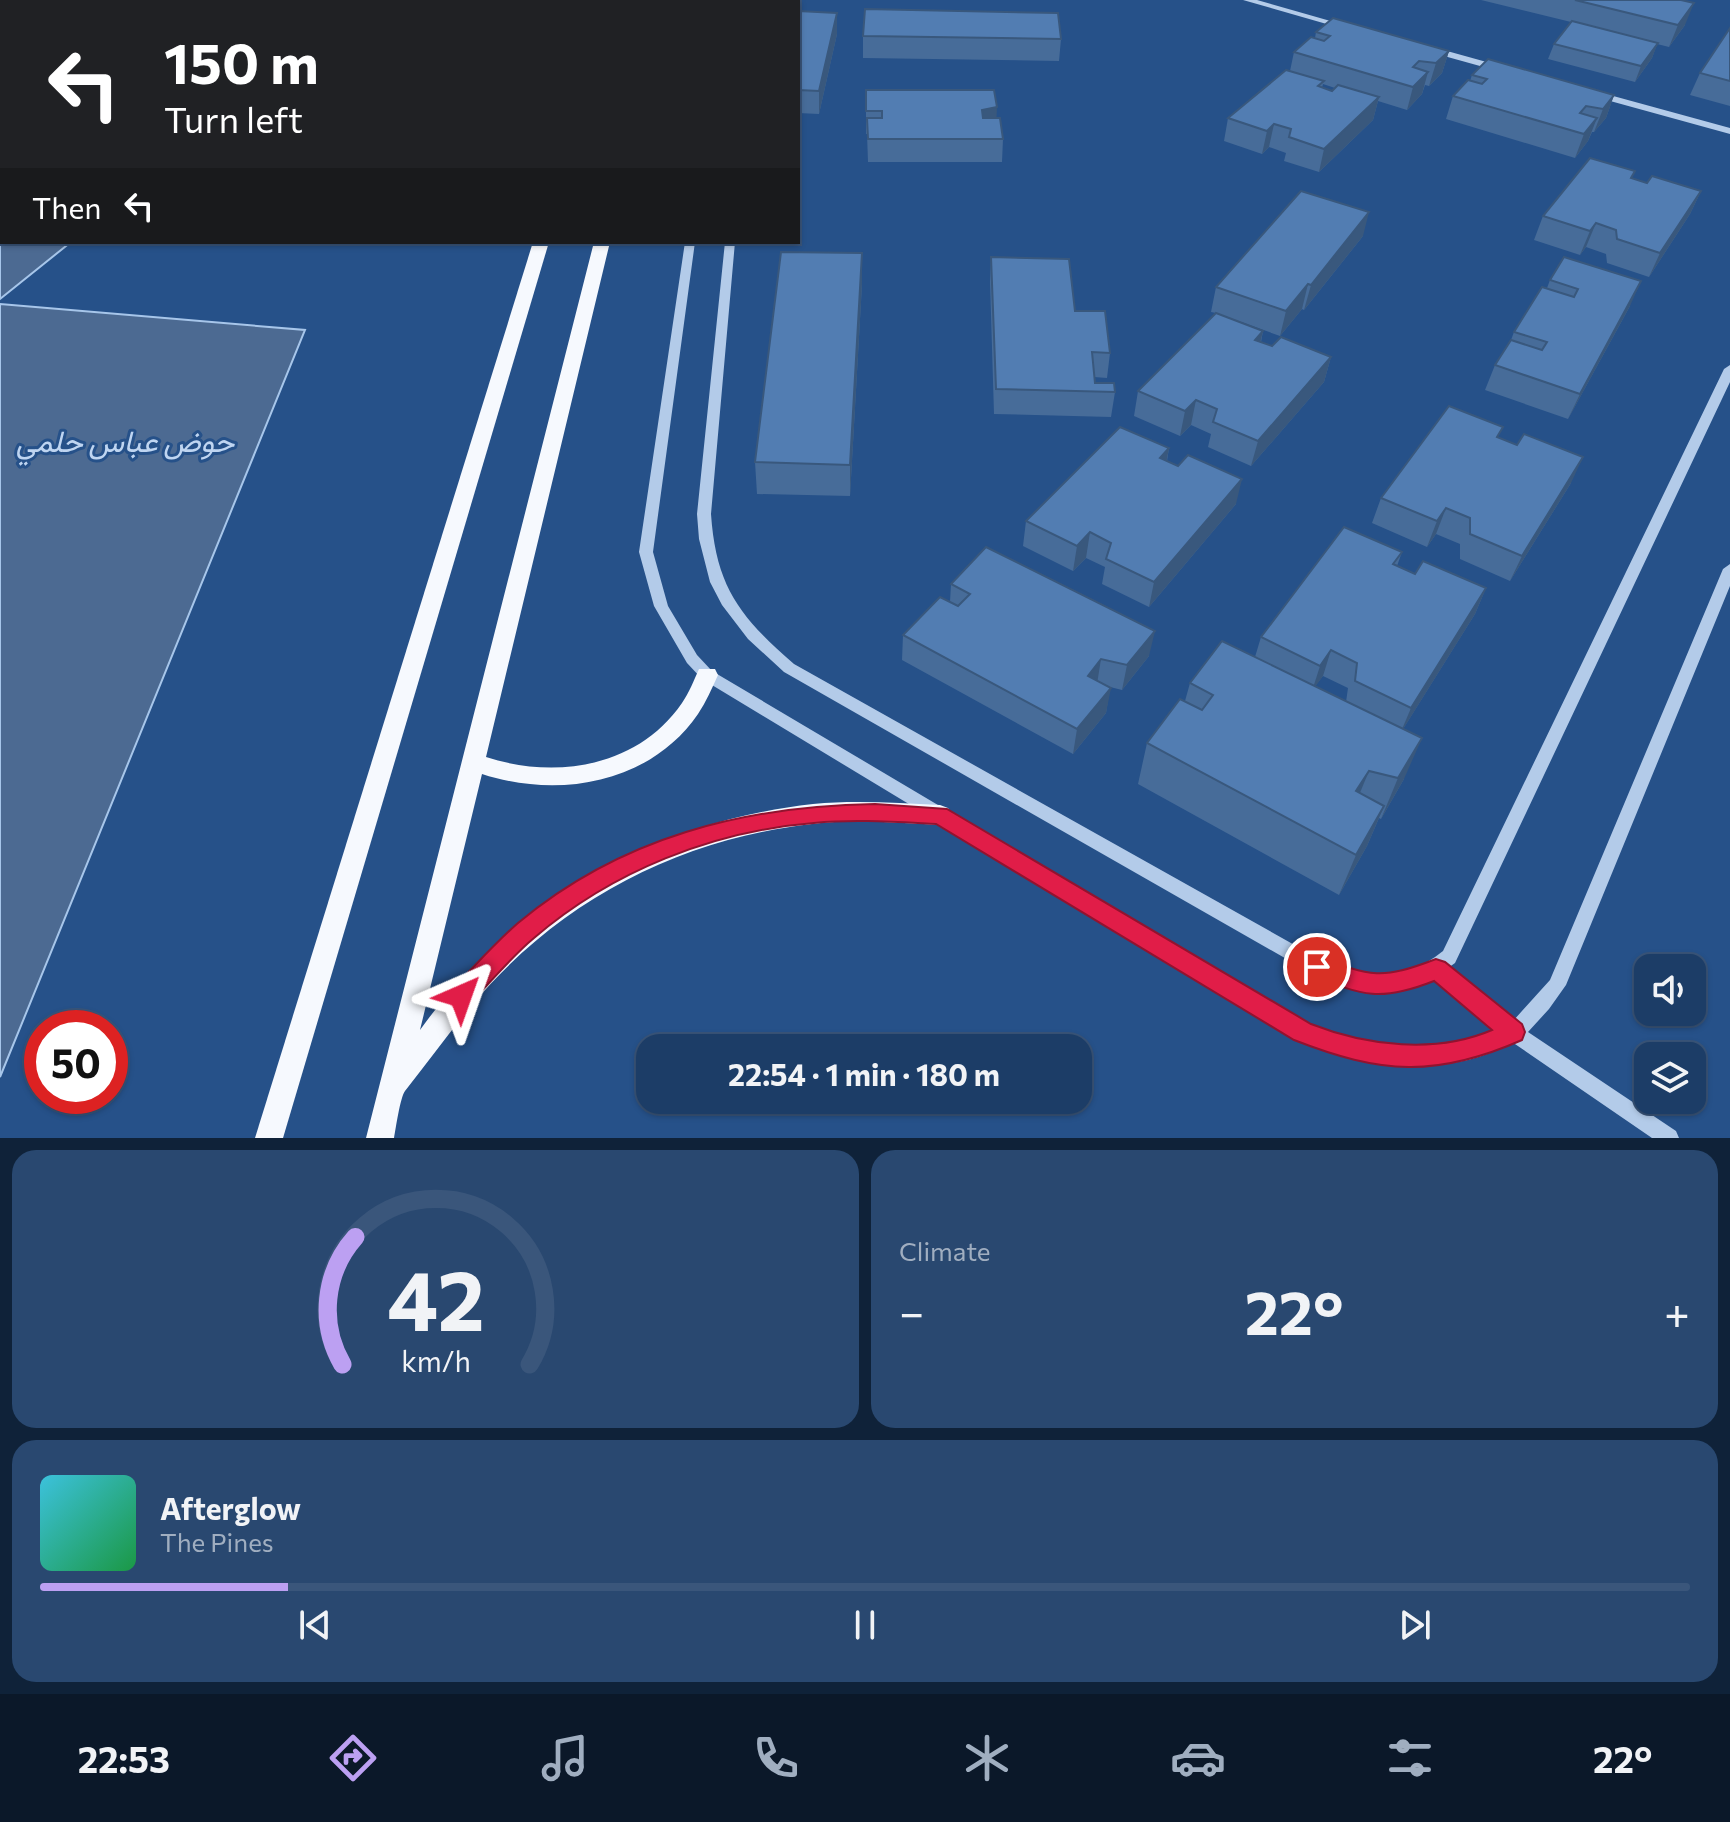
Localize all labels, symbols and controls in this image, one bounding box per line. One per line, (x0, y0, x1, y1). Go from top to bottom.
text: 150 m (164, 27, 319, 96)
icon: left (32, 32, 136, 136)
text: Turn left (164, 96, 303, 140)
icon: left (117, 184, 161, 228)
text: Then (32, 188, 101, 225)
water label: حوض عباس حلمي (16, 421, 235, 466)
pin (1283, 933, 1351, 1001)
icon: arrive (1295, 945, 1339, 989)
position arrow (419, 954, 503, 1038)
map controls (1634, 954, 1706, 1114)
button: sound (1634, 954, 1706, 1026)
speed limit sign: 50 (24, 1010, 128, 1114)
button: layers (1634, 1042, 1706, 1114)
text: 22:54 · 1 min · 180 m (728, 1055, 1000, 1092)
text: Climate (899, 1235, 991, 1266)
text: 42 (387, 1246, 484, 1348)
text: 22° (1245, 1274, 1343, 1347)
text: − (899, 1284, 924, 1338)
text: + (1664, 1284, 1690, 1338)
text: km/h (401, 1343, 470, 1378)
text: Afterglow (160, 1489, 301, 1526)
text: The Pines (160, 1526, 274, 1557)
icon: previous (293, 1603, 337, 1647)
icon: pause (843, 1603, 887, 1647)
icon: next (1393, 1603, 1437, 1647)
icon: directions (325, 1730, 381, 1786)
icon: music (537, 1730, 593, 1786)
icon: phone (748, 1730, 804, 1786)
icon: climate (959, 1730, 1015, 1786)
icon: car (1170, 1730, 1226, 1786)
icon: filters (1382, 1730, 1438, 1786)
text: 22:53 (78, 1736, 170, 1780)
text: 22° (1593, 1736, 1652, 1780)

